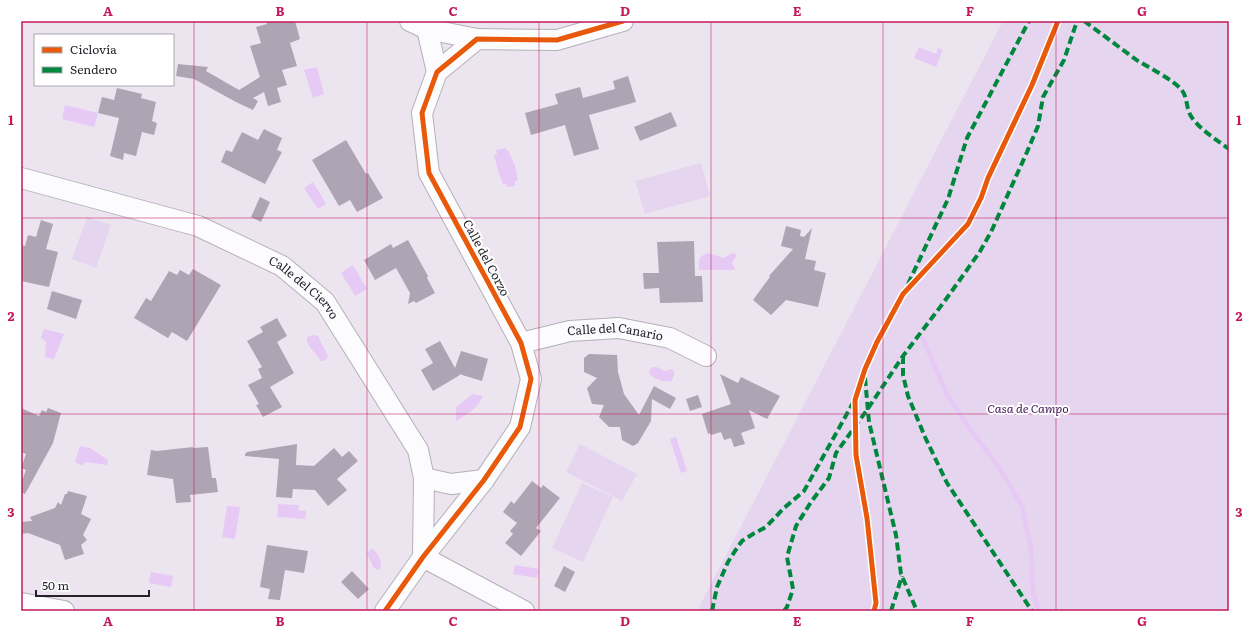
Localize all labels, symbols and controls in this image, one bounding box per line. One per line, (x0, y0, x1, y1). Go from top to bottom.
text: A (103, 1, 113, 20)
text: B (276, 1, 285, 20)
text: C (448, 1, 458, 20)
text: D (620, 1, 630, 20)
text: E (793, 1, 802, 20)
text: F (966, 1, 974, 20)
text: G (1137, 1, 1147, 20)
legend (34, 34, 174, 86)
text: Ciclovía (70, 40, 117, 58)
text: Sendero (70, 60, 117, 78)
text: 1 (8, 110, 14, 129)
text: 1 (1236, 110, 1242, 129)
street label: Calle del Corzo (459, 216, 515, 299)
street label: Calle del Ciervo (266, 251, 344, 322)
text: 2 (8, 306, 15, 325)
text: 2 (1236, 306, 1243, 325)
street label: Calle del Canario (567, 318, 665, 344)
park label: Casa de Campo (987, 399, 1069, 417)
text: 3 (7, 502, 15, 521)
text: 3 (1235, 502, 1243, 521)
scale bar (36, 572, 149, 598)
text: 50 m (42, 576, 69, 594)
text: A (103, 611, 113, 630)
text: B (276, 611, 285, 630)
text: C (448, 611, 458, 630)
text: D (620, 611, 630, 630)
text: E (793, 611, 802, 630)
text: F (966, 611, 974, 630)
text: G (1137, 611, 1147, 630)

